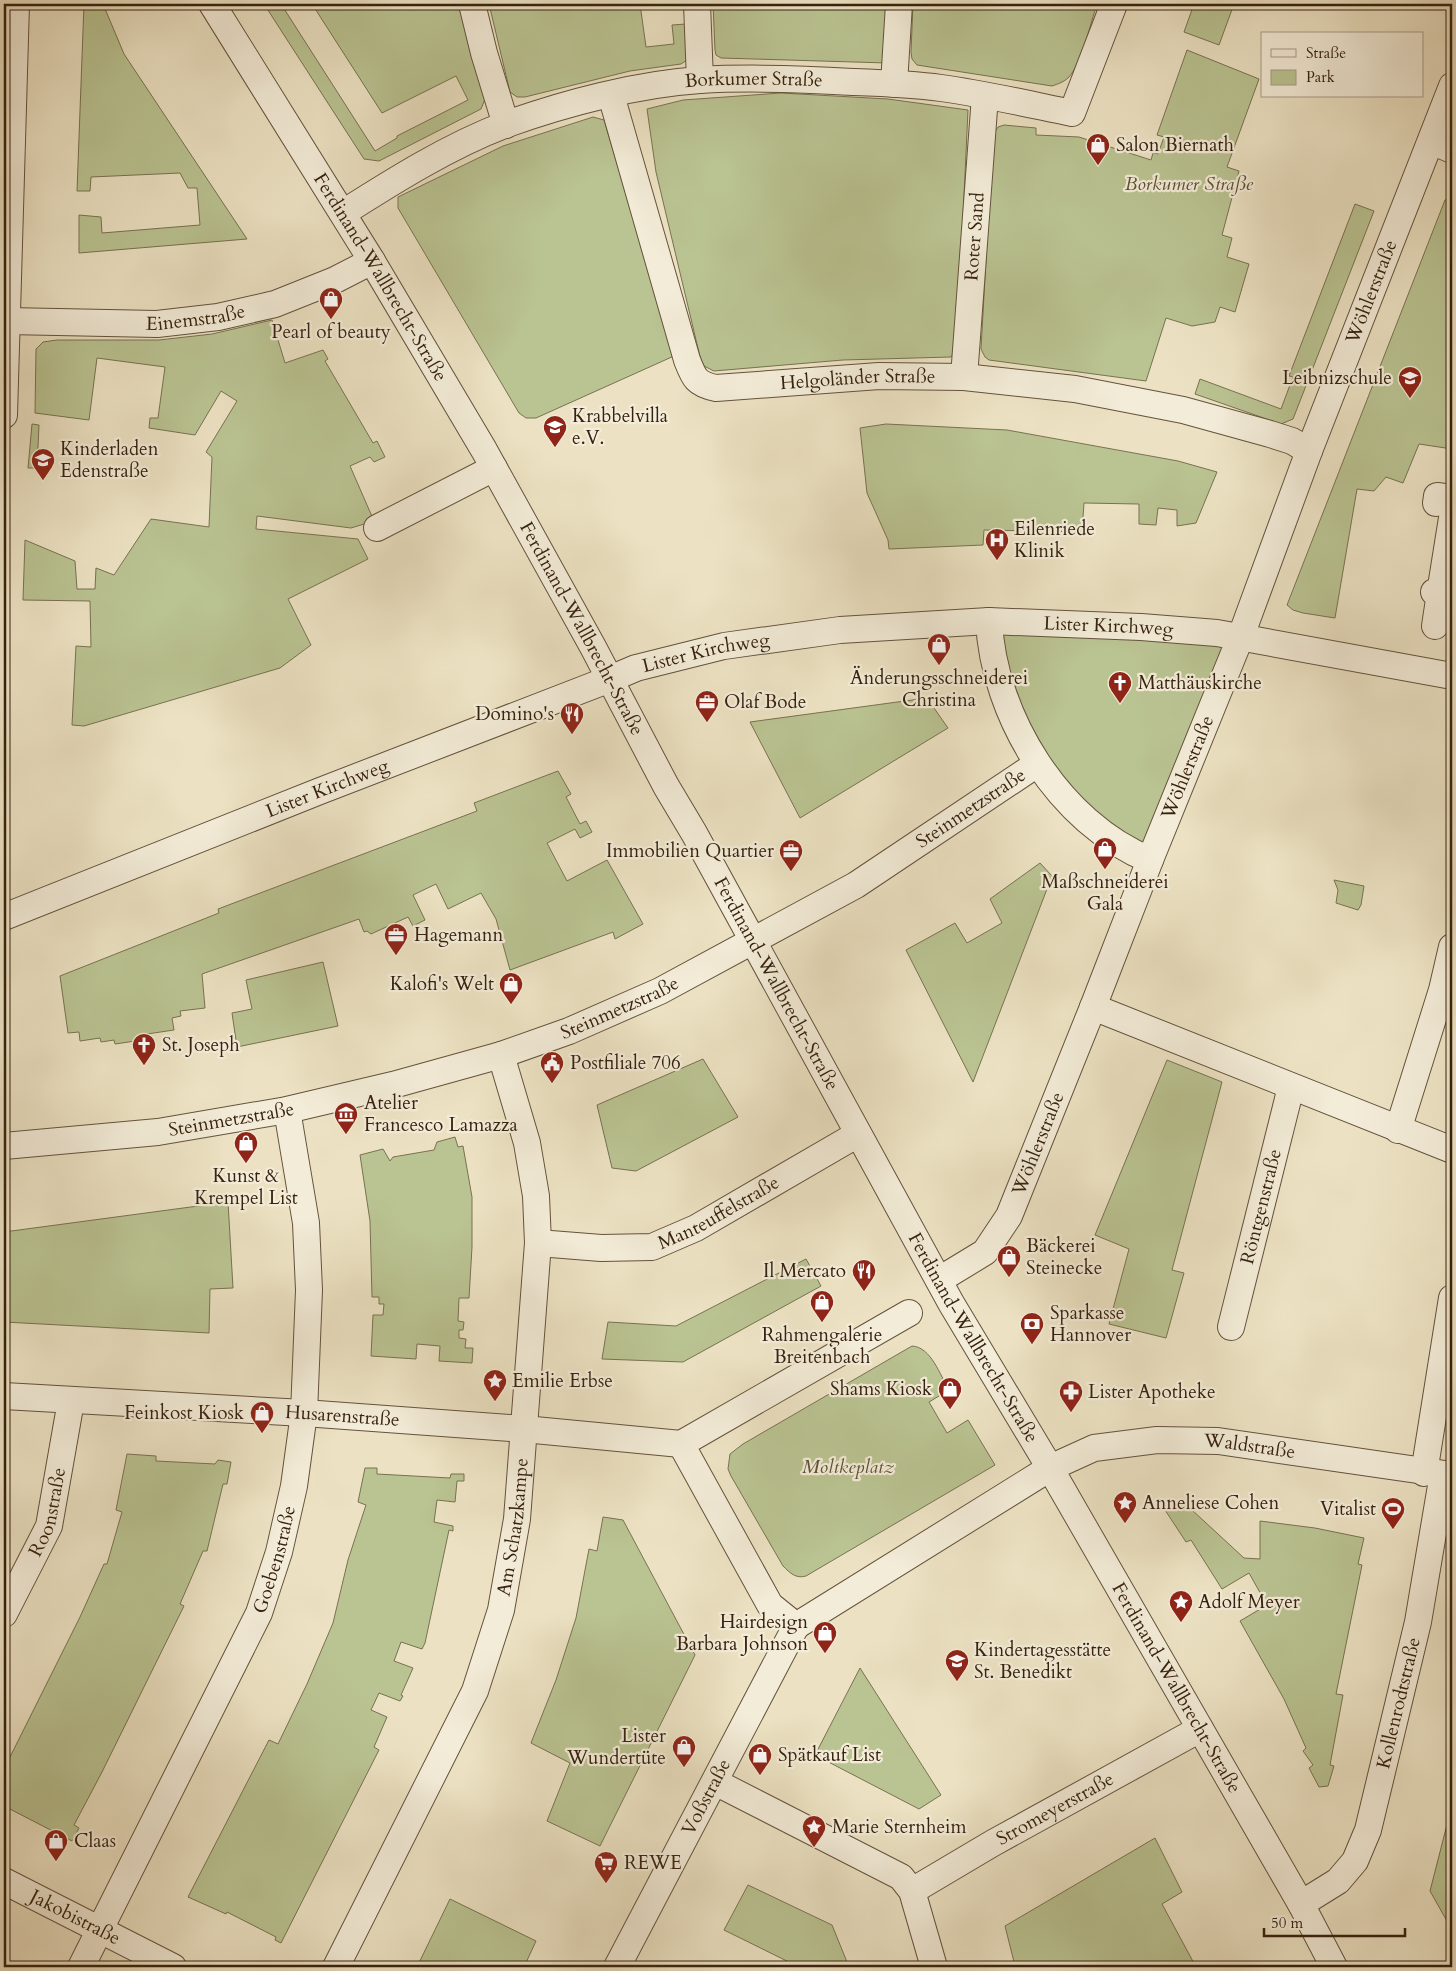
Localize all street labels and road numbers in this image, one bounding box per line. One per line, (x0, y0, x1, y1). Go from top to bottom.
street label: Borkumer Straße (684, 65, 823, 94)
street label: Ferdinand-Wallbrecht-Straße (307, 168, 453, 386)
street label: Roter Sand (958, 191, 991, 282)
street label: Wöhlerstraße (1339, 236, 1404, 348)
street label: Einemstraße (146, 298, 248, 337)
street label: Helgoländer Straße (779, 363, 936, 396)
street label: Ferdinand-Wallbrecht-Straße (513, 517, 650, 740)
street label: Lister Kirchweg (1043, 610, 1175, 643)
street label: Lister Kirchweg (639, 627, 772, 679)
street label: Wöhlerstraße (1155, 712, 1220, 824)
street label: Lister Kirchweg (262, 753, 393, 824)
street label: Steinmetzstraße (911, 762, 1031, 854)
street label: Ferdinand-Wallbrecht-Straße (708, 872, 845, 1095)
street label: Steinmetzstraße (557, 970, 683, 1046)
street label: Wöhlerstraße (1005, 1088, 1071, 1200)
street label: Steinmetzstraße (166, 1096, 297, 1143)
street label: Röntgenstraße (1234, 1146, 1288, 1267)
street label: Manteuffelstraße (654, 1170, 784, 1256)
street label: Ferdinand-Wallbrecht-Straße (902, 1228, 1045, 1447)
street label: Husarenstraße (284, 1399, 401, 1433)
street label: Waldstraße (1203, 1428, 1297, 1465)
street label: Am Schatzkampe (491, 1457, 535, 1598)
street label: Roonstraße (22, 1465, 72, 1561)
street label: Goebenstraße (247, 1503, 302, 1617)
street label: Ferdinand-Wallbrecht-Straße (1106, 1578, 1247, 1798)
street label: Kollenrodtstraße (1370, 1635, 1427, 1771)
street label: Voßstraße (675, 1754, 737, 1840)
street label: Stromeyerstraße (992, 1766, 1119, 1852)
street label: Jakobistraße (23, 1882, 125, 1951)

